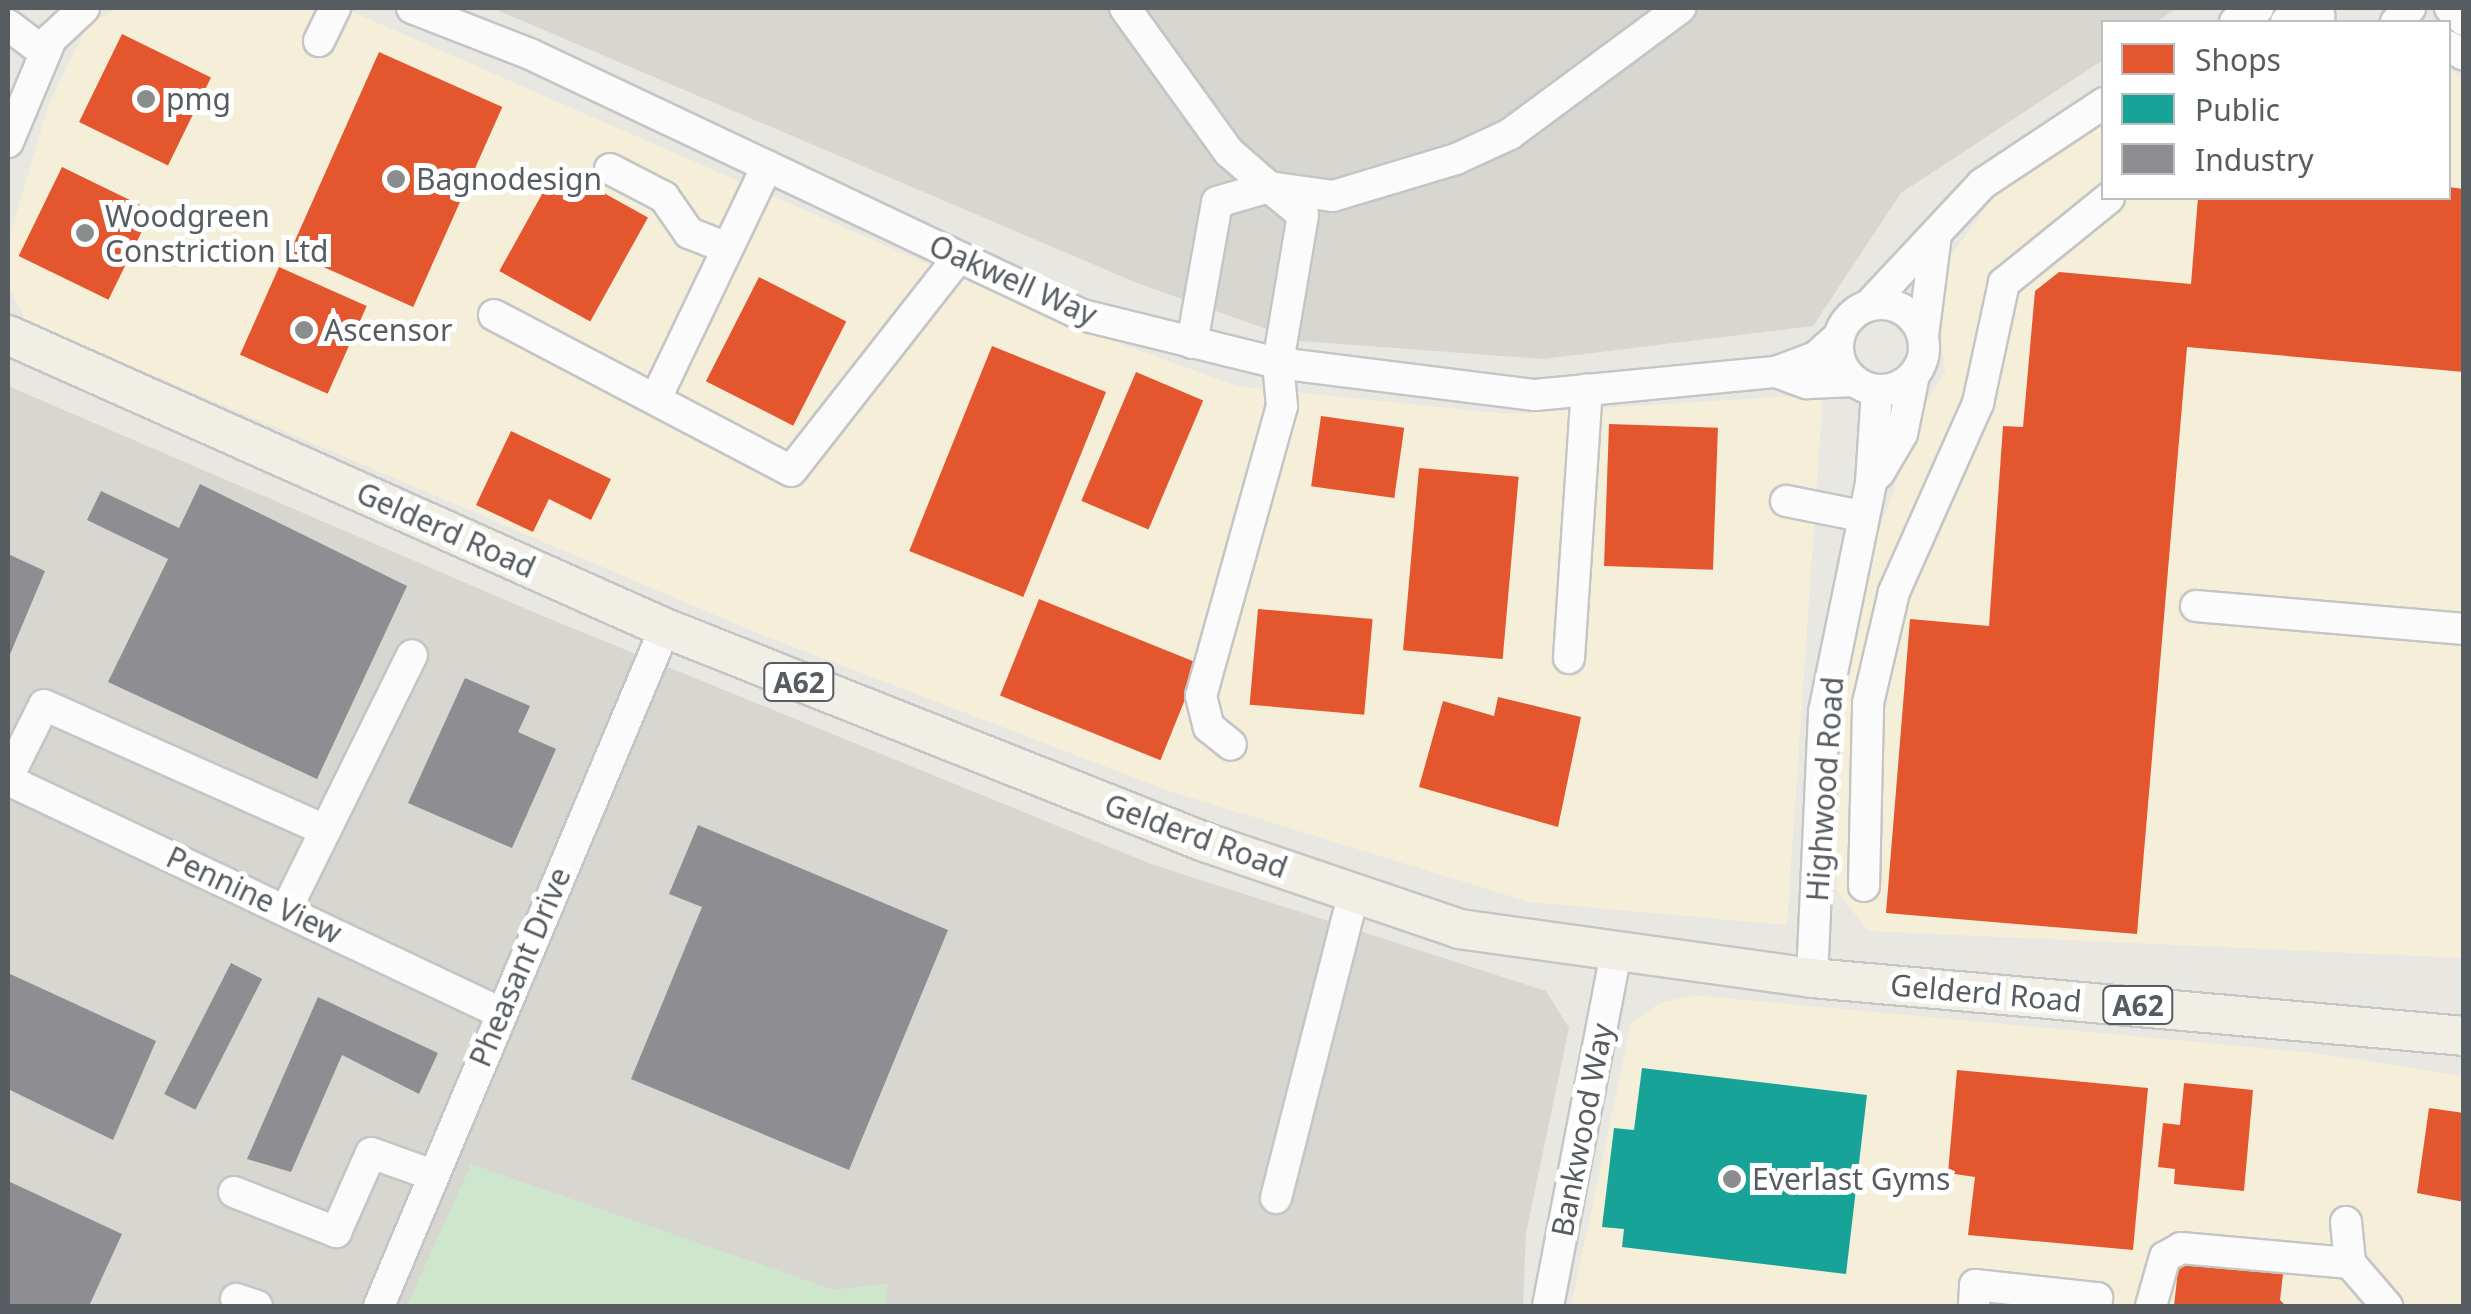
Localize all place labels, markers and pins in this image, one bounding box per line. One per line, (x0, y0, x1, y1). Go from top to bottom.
place label: pmg (166, 81, 231, 117)
marker: pmg (135, 88, 157, 110)
place label: Bagnodesign (416, 161, 602, 197)
marker: Bagnodesign (385, 168, 407, 190)
place label: Woodgreen Constriction Ltd (105, 198, 328, 268)
marker: Woodgreen Constriction Ltd (74, 222, 96, 244)
place label: Ascensor (324, 312, 452, 348)
marker: Ascensor (293, 319, 315, 341)
place label: Everlast Gyms (1752, 1161, 1950, 1197)
marker: Everlast Gyms (1721, 1168, 1743, 1190)

